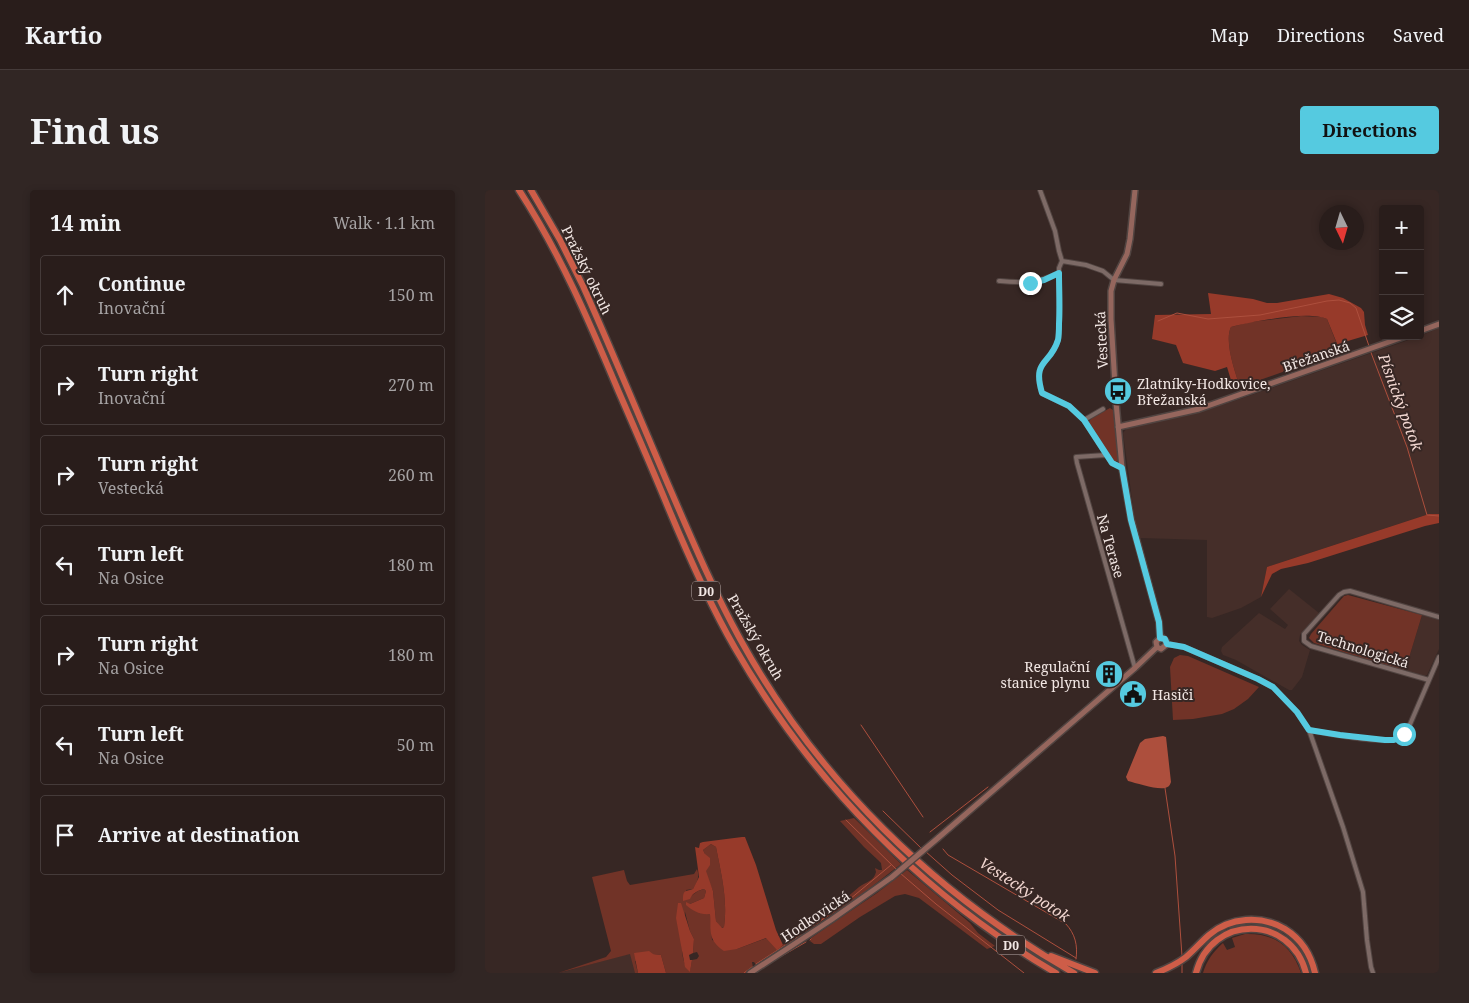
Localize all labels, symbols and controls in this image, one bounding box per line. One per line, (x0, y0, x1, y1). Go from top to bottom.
text: Kartio (25, 18, 102, 51)
text: Map (1211, 23, 1249, 47)
text: Directions (1277, 23, 1365, 47)
text: Saved (1393, 23, 1444, 47)
button: Directions (1300, 106, 1439, 154)
text: Find us (30, 107, 159, 154)
north arrow (1319, 205, 1364, 250)
map controls (1379, 205, 1424, 340)
button: + (1379, 205, 1424, 250)
text: 14 min (50, 209, 121, 237)
text: Walk · 1.1 km (333, 212, 435, 234)
street label: Pražský okruh (557, 222, 617, 318)
button: − (1379, 250, 1424, 295)
text: Continue (98, 271, 186, 297)
route end (1019, 272, 1042, 295)
icon: ahead (51, 281, 79, 309)
text: 150 m (388, 284, 434, 306)
button: layers (1379, 295, 1424, 340)
text: Inovační (98, 297, 165, 319)
street label: Vestecká (1090, 311, 1112, 369)
street label: Břežanská (1280, 336, 1352, 376)
water label: Písnický potok (1374, 350, 1428, 454)
text: Turn right (98, 361, 198, 387)
icon: right (51, 371, 79, 399)
text: 270 m (388, 374, 434, 396)
place label: Zlatníky-Hodkovice, Břežanská (1137, 374, 1271, 409)
bus stop icon: Zlatníky-Hodkovice, Břežanská (1103, 376, 1133, 406)
text: Inovační (98, 387, 165, 409)
text: Turn right (98, 451, 198, 477)
icon: right (51, 461, 79, 489)
text: 260 m (388, 464, 434, 486)
text: Vestecká (98, 477, 164, 499)
street label: Na Terase (1093, 512, 1129, 580)
text: Turn left (98, 541, 184, 567)
icon: left (51, 551, 79, 579)
text: 180 m (388, 554, 434, 576)
text: Na Osice (98, 567, 164, 589)
road number: D0 (692, 582, 720, 601)
street label: Pražský okruh (724, 590, 788, 684)
street label: Technologická (1314, 626, 1412, 672)
text: Turn right (98, 631, 198, 657)
icon: right (51, 641, 79, 669)
text: 180 m (388, 644, 434, 666)
text: Na Osice (98, 657, 164, 679)
place label: Regulační stanice plynu (1001, 657, 1091, 692)
building icon: Regulační stanice plynu (1094, 659, 1124, 689)
public building icon: Hasiči (1118, 679, 1148, 709)
place label: Hasiči (1152, 685, 1194, 704)
text: Turn left (98, 721, 184, 747)
route start (1393, 723, 1416, 746)
icon: left (51, 731, 79, 759)
text: 50 m (397, 734, 434, 756)
text: Na Osice (98, 747, 164, 769)
icon: arrive (51, 821, 79, 849)
text: Arrive at destination (98, 822, 300, 848)
water label: Vestecký potok (976, 852, 1074, 926)
street label: Hodkovická (777, 886, 853, 946)
road number: D0 (997, 936, 1025, 954)

